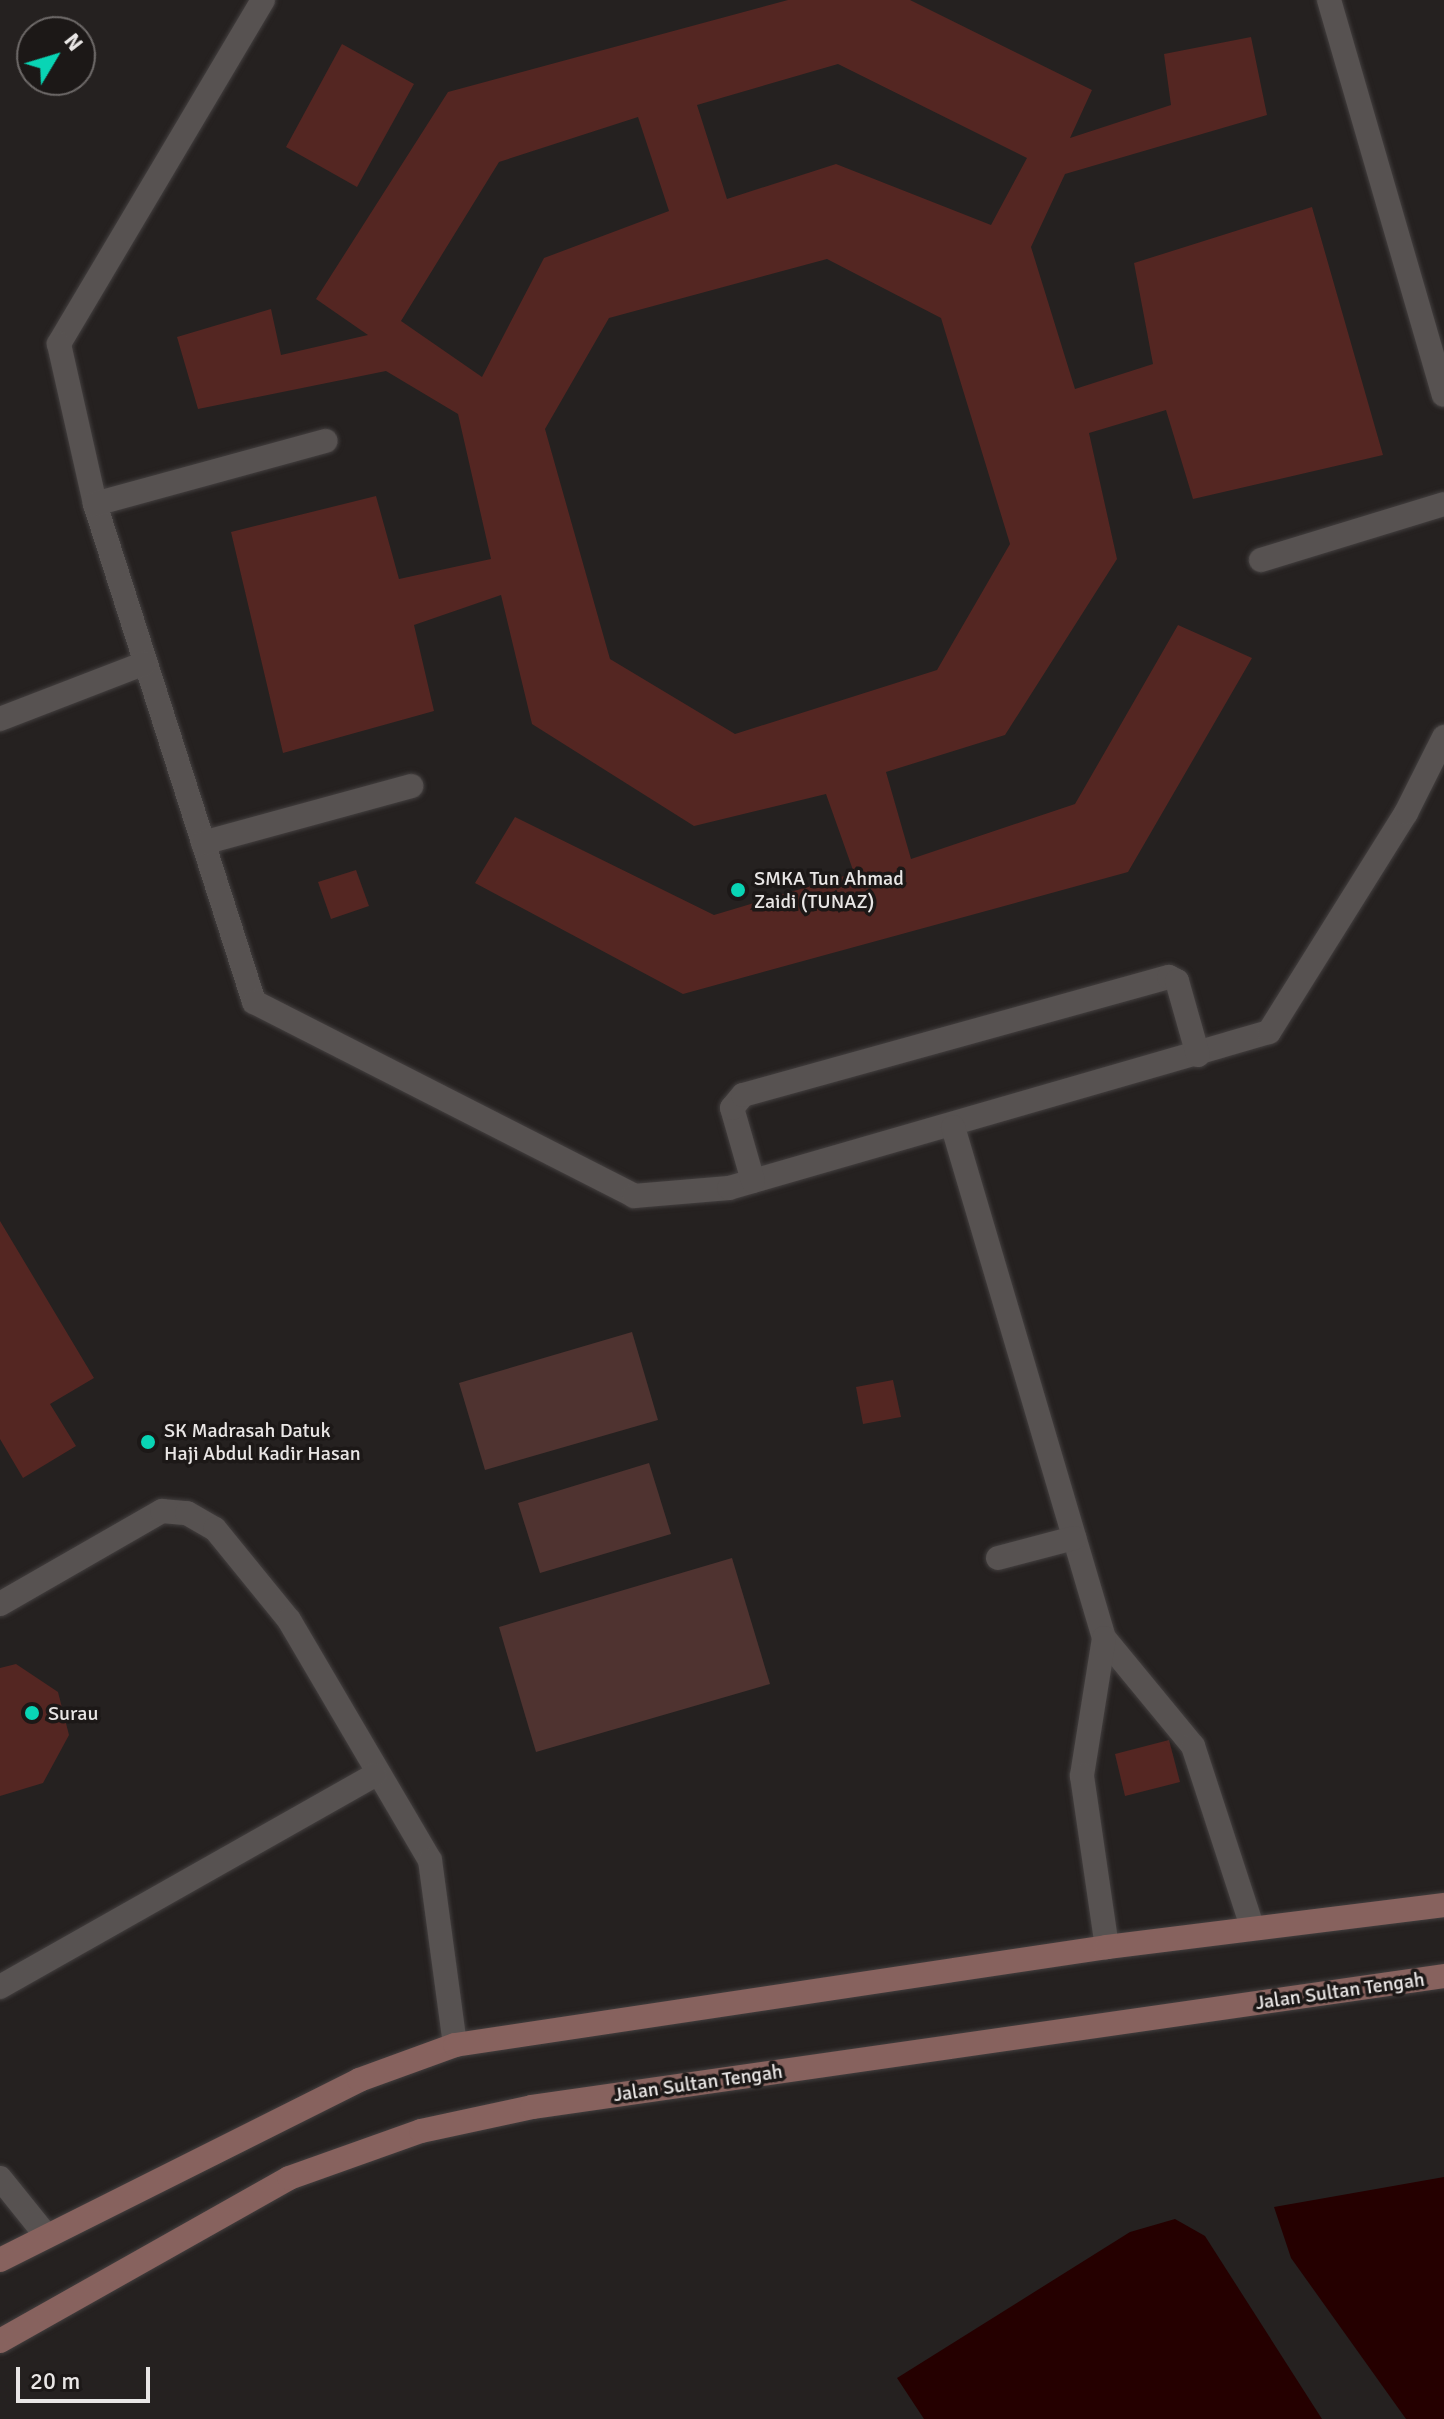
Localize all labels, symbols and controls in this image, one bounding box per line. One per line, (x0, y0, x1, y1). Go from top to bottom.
north arrow (16, 16, 96, 96)
text: N (58, 28, 89, 56)
place label: SMKA Tun Ahmad Zaidi (TUNAZ) (754, 866, 904, 913)
marker: SMKA Tun Ahmad Zaidi (TUNAZ) (729, 881, 747, 899)
place label: SK Madrasah Datuk Haji Abdul Kadir Hasan (164, 1418, 361, 1465)
marker: SK Madrasah Datuk Haji Abdul Kadir Hasan (139, 1433, 157, 1451)
place label: Surau (48, 1701, 98, 1725)
marker: Surau (23, 1704, 41, 1722)
street label: Jalan Sultan Tengah (1254, 1967, 1426, 2015)
street label: Jalan Sultan Tengah (612, 2059, 784, 2107)
scale bar (20, 2351, 154, 2401)
text: 20 m (30, 2366, 80, 2396)

